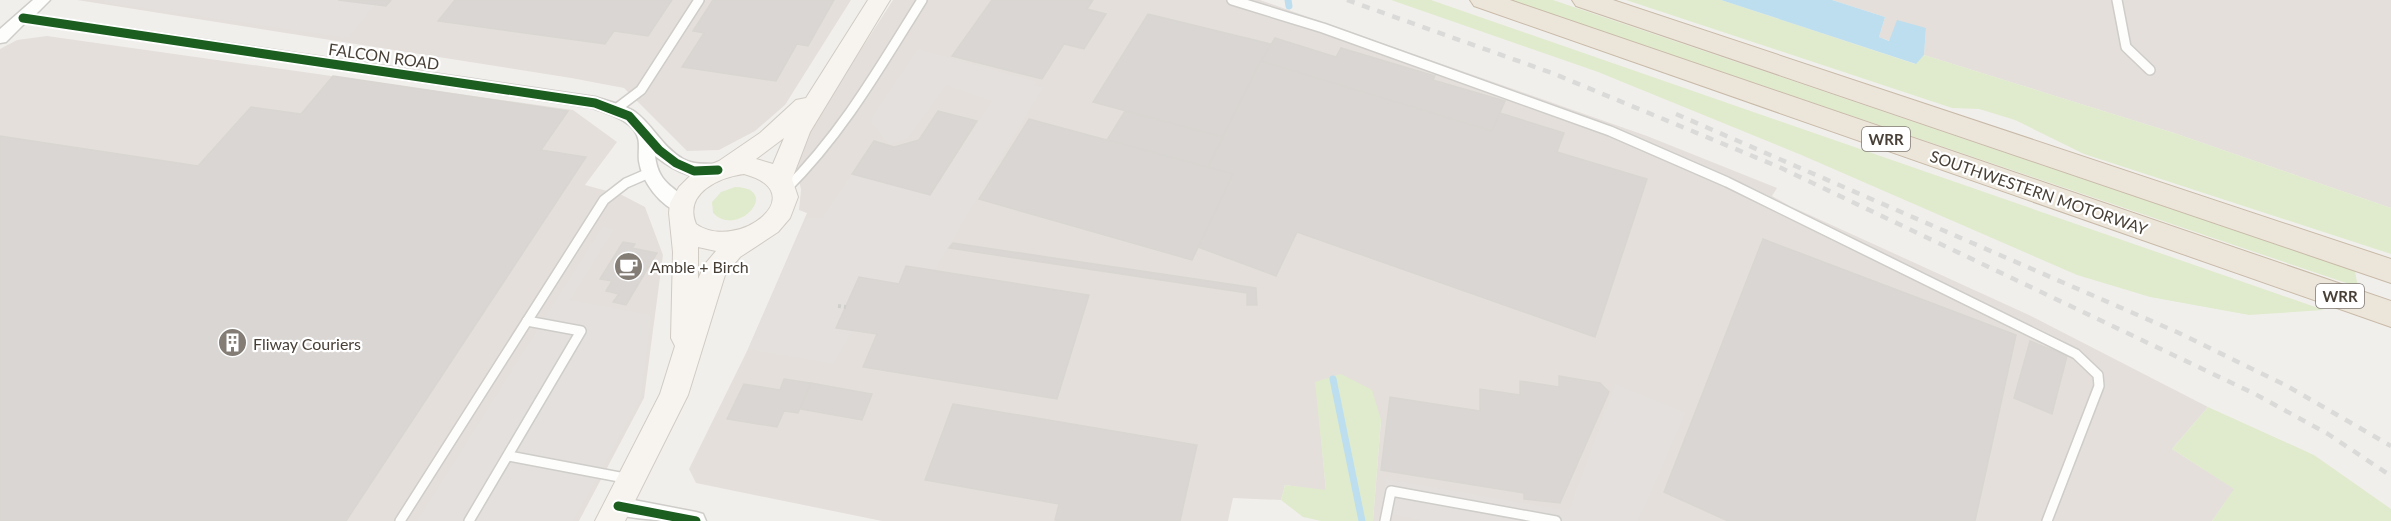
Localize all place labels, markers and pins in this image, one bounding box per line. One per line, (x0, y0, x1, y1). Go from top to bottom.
cafe icon: Amble + Birch (613, 250, 645, 282)
place label: Amble + Birch (650, 257, 749, 276)
building icon: Fliway Couriers (216, 327, 248, 359)
place label: Fliway Couriers (253, 334, 361, 353)

